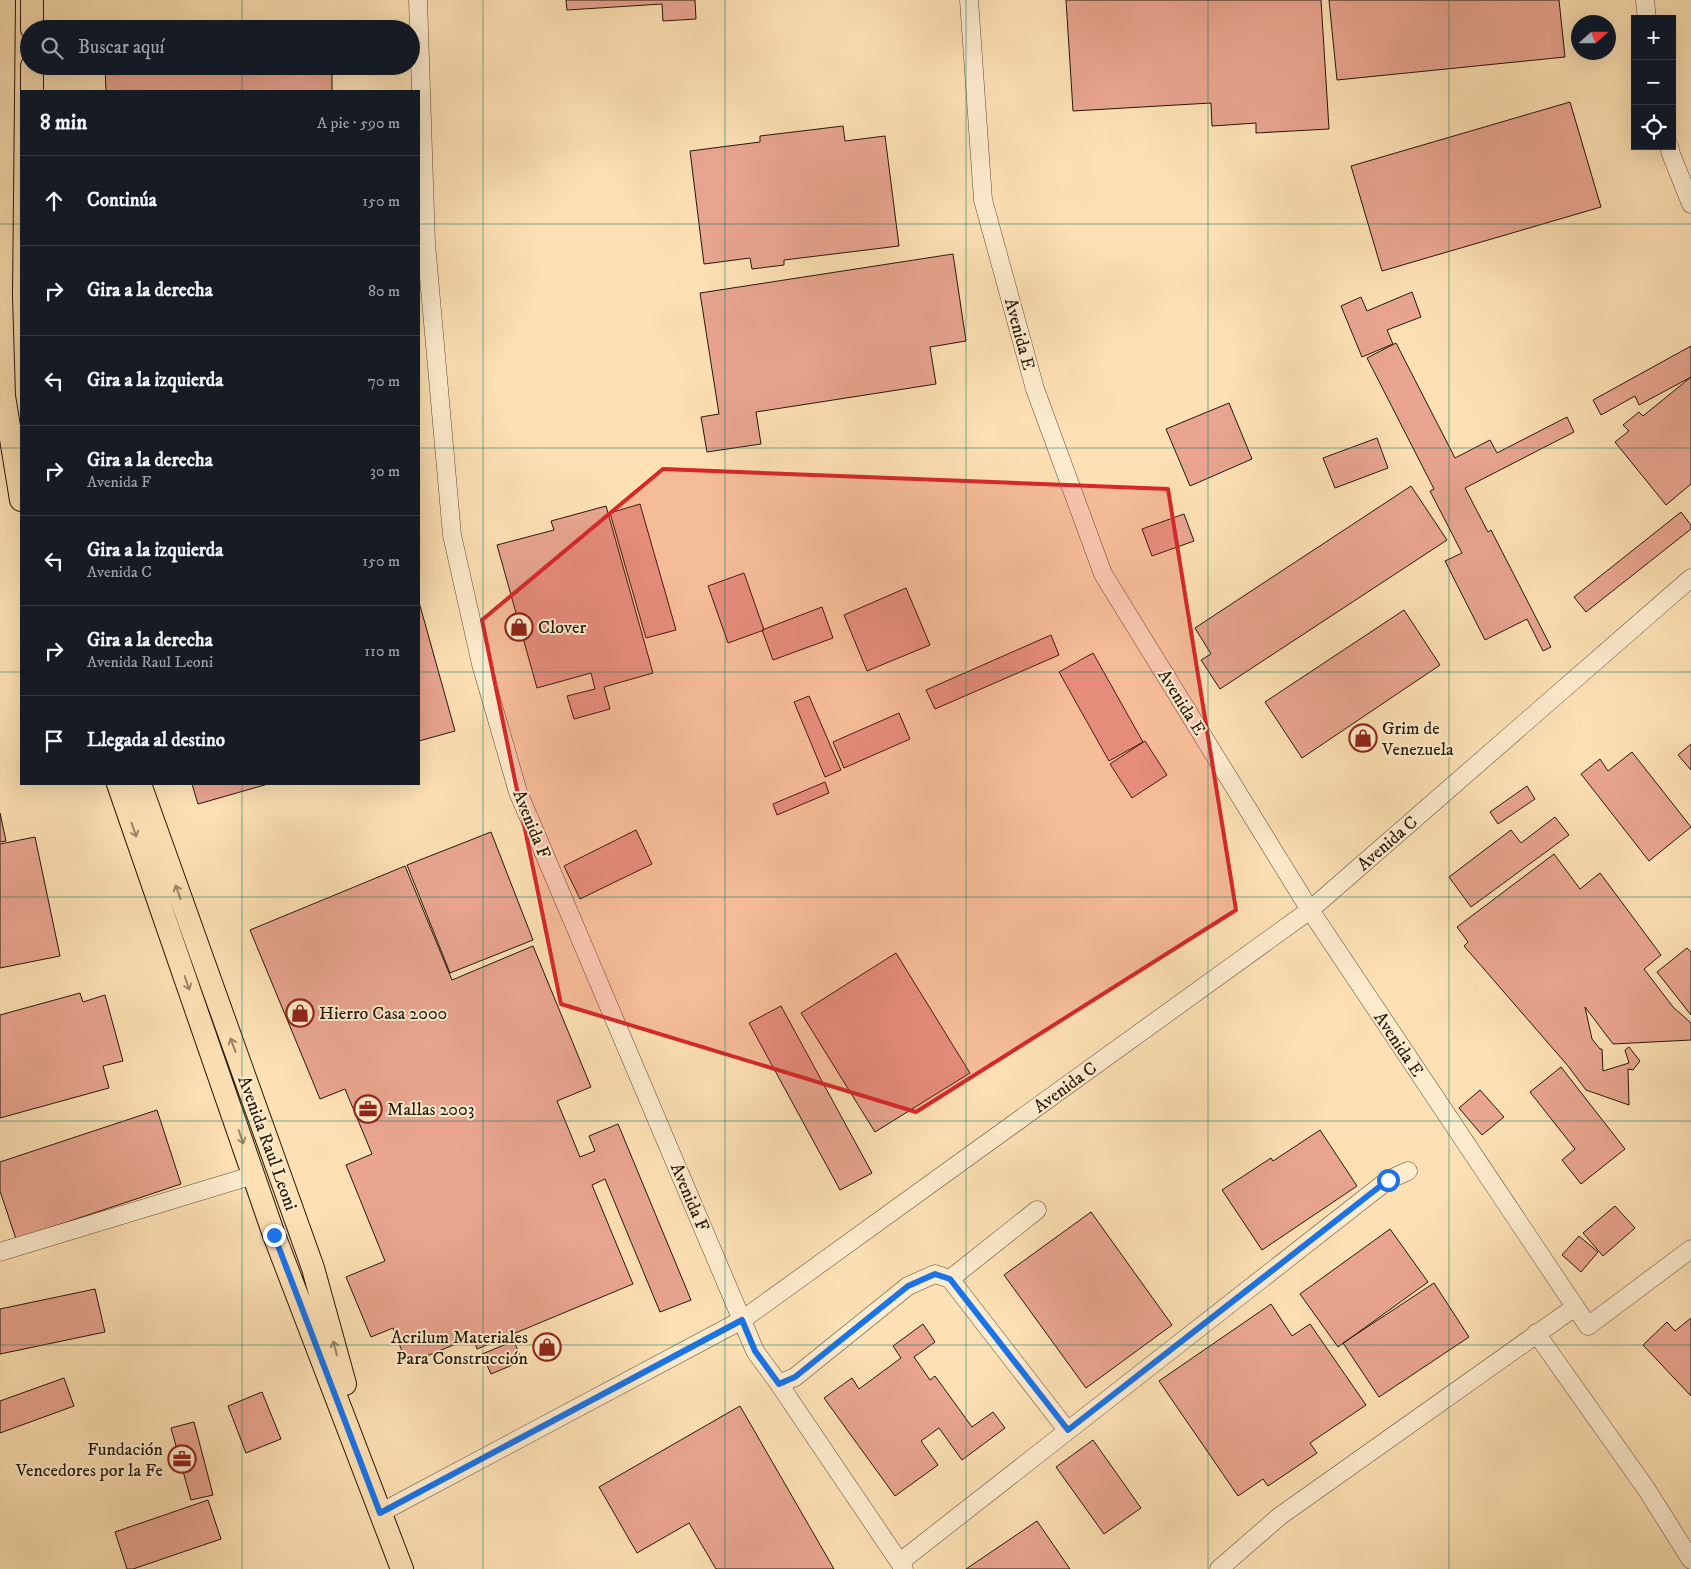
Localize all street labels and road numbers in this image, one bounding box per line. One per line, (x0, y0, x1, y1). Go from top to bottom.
street label: Avenida E (999, 296, 1039, 373)
street label: Avenida E (1152, 665, 1210, 740)
street label: Avenida F (507, 787, 555, 862)
street label: Avenida C (1353, 812, 1422, 876)
street label: Avenida E (1368, 1008, 1428, 1081)
street label: Avenida C (1030, 1057, 1102, 1118)
street label: Avenida Raul Leoni (232, 1073, 302, 1214)
street label: Avenida F (665, 1160, 713, 1235)

